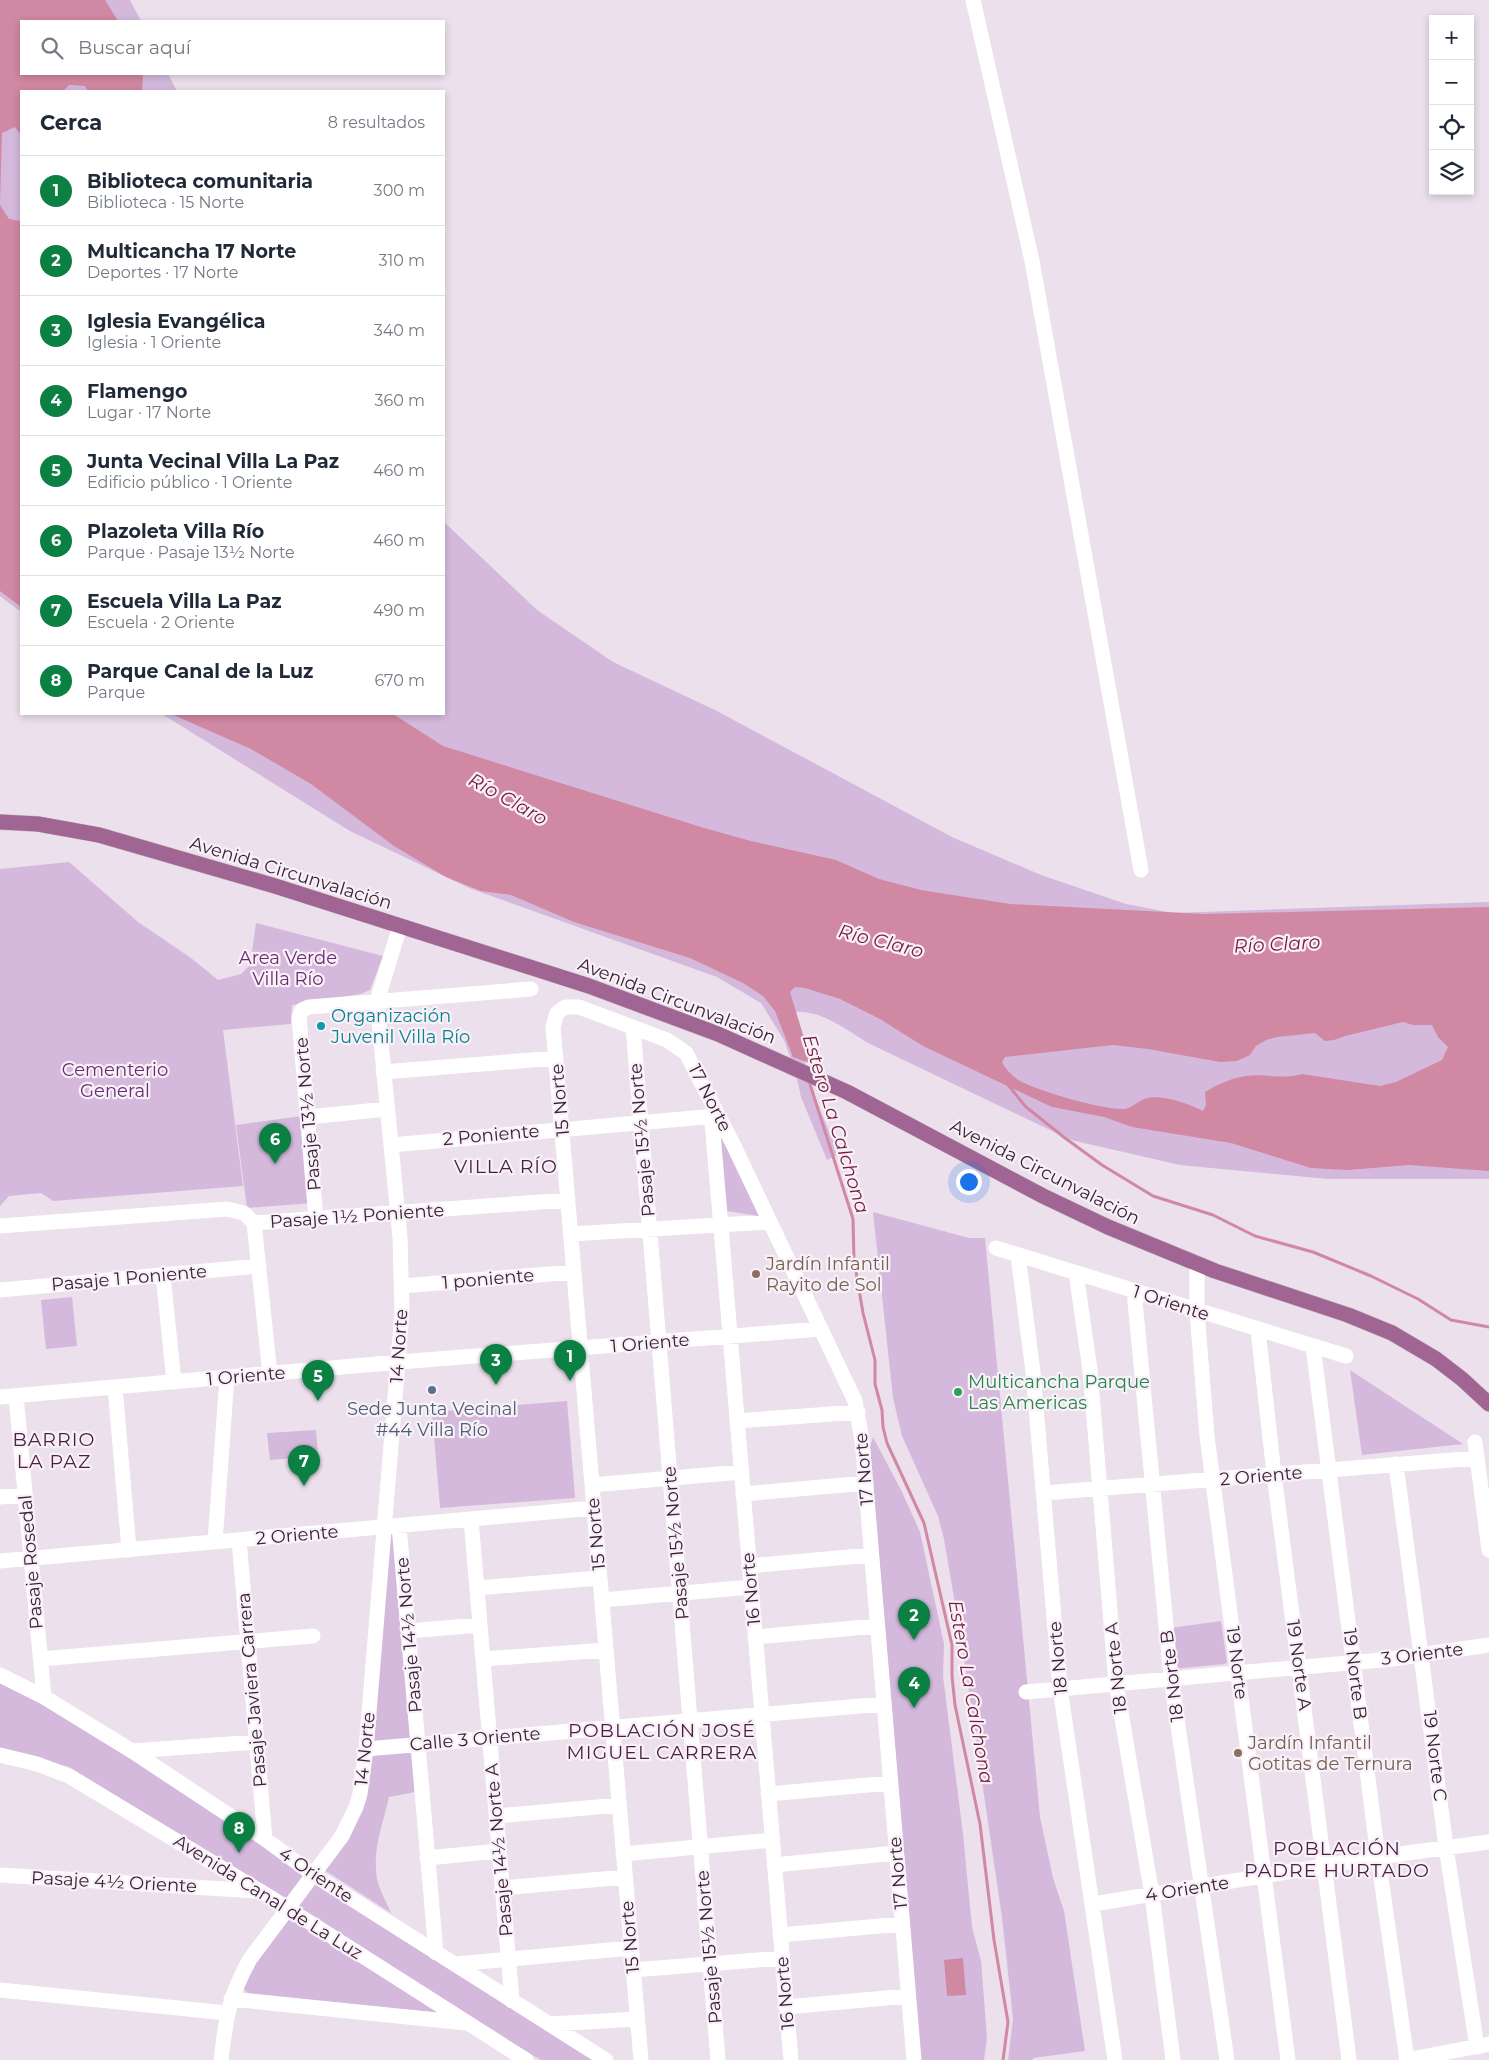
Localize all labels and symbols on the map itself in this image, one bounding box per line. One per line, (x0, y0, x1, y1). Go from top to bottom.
water label: Río Claro (465, 768, 552, 830)
street label: Avenida Circunvalación (187, 832, 395, 914)
water label: Río Claro (836, 919, 926, 963)
water label: Río Claro (1233, 930, 1321, 958)
park label: Area Verde Villa Río (239, 947, 337, 990)
street label: Avenida Circunvalación (575, 953, 779, 1049)
place label: Organización Juvenil Villa Río (330, 1005, 470, 1048)
marker: Organización Juvenil Villa Río (315, 1020, 327, 1032)
water label: Estero La Calchona (798, 1032, 874, 1216)
street label: Pasaje 13½ Norte (290, 1036, 326, 1192)
park label: Cementerio General (62, 1059, 168, 1102)
street label: 17 Norte (684, 1060, 736, 1136)
street label: Pasaje 15½ Norte (624, 1062, 660, 1218)
street label: 15 Norte (546, 1063, 574, 1137)
street label: Avenida Circunvalación (946, 1115, 1144, 1229)
street label: 2 Poniente (442, 1120, 540, 1150)
pin: 6 (259, 1123, 291, 1164)
district label: VILLA RÍO (454, 1155, 558, 1178)
your location (956, 1169, 982, 1195)
street label: Pasaje 1½ Poniente (269, 1199, 445, 1233)
place label: Jardín Infantil Rayito de Sol (765, 1253, 890, 1296)
street label: Pasaje 1 Poniente (50, 1260, 208, 1296)
street label: 1 poniente (441, 1264, 535, 1294)
marker: Jardín Infantil Rayito de Sol (750, 1268, 762, 1280)
street label: 1 Oriente (1130, 1280, 1212, 1326)
street label: 14 Norte (385, 1308, 413, 1384)
street label: 1 Oriente (610, 1329, 690, 1357)
pin: 1 (554, 1340, 586, 1381)
pin: 3 (480, 1344, 512, 1385)
pin: 5 (302, 1360, 334, 1401)
street label: 1 Oriente (206, 1362, 286, 1390)
place label: Multicancha Parque Las Americas (968, 1371, 1150, 1414)
marker: Sede Junta Vecinal #44 Villa Río (426, 1384, 438, 1396)
marker: Multicancha Parque Las Americas (952, 1386, 964, 1398)
place label: Sede Junta Vecinal #44 Villa Río (347, 1398, 517, 1441)
district label: BARRIO LA PAZ (12, 1428, 96, 1473)
street label: 17 Norte (850, 1432, 878, 1506)
pin: 7 (288, 1445, 320, 1486)
street label: 2 Oriente (1219, 1461, 1303, 1491)
street label: Pasaje 15½ Norte (658, 1465, 694, 1621)
street label: Pasaje Rosedal (14, 1494, 48, 1630)
street label: 15 Norte (582, 1497, 610, 1571)
street label: 2 Oriente (255, 1520, 339, 1550)
street label: 16 Norte (737, 1551, 765, 1627)
street label: Pasaje 14½ Norte (391, 1556, 427, 1714)
street label: Pasaje Javiera Carrera (233, 1592, 271, 1788)
water label: Estero La Calchona (944, 1598, 999, 1786)
pin: 2 (898, 1599, 930, 1640)
street label: 19 Norte A (1282, 1618, 1316, 1712)
street label: 18 Norte (1044, 1620, 1072, 1696)
street label: 18 Norte A (1100, 1621, 1132, 1715)
street label: 19 Norte (1222, 1625, 1252, 1701)
street label: 19 Norte B (1338, 1627, 1372, 1721)
street label: 18 Norte B (1155, 1629, 1189, 1723)
street label: 3 Oriente (1380, 1638, 1465, 1670)
pin: 4 (898, 1667, 930, 1708)
street label: 19 Norte C (1419, 1710, 1451, 1803)
street label: 14 Norte (350, 1711, 380, 1787)
district label: POBLACIÓN JOSÉ MIGUEL CARRERA (567, 1719, 757, 1764)
street label: Calle 3 Oriente (409, 1722, 541, 1756)
place label: Jardín Infantil Gotitas de Ternura (1247, 1732, 1413, 1775)
marker: Jardín Infantil Gotitas de Ternura (1232, 1747, 1244, 1759)
street label: Pasaje 14½ Norte A (480, 1762, 518, 1937)
pin: 8 (223, 1812, 255, 1853)
street label: Avenida Canal de La Luz (170, 1830, 366, 1964)
street label: 17 Norte (884, 1836, 912, 1910)
district label: POBLACIÓN PADRE HURTADO (1244, 1837, 1430, 1882)
street label: 4 Oriente (275, 1842, 357, 1908)
street label: Pasaje 4½ Oriente (30, 1867, 198, 1897)
street label: Pasaje 15½ Norte (691, 1869, 727, 2025)
street label: 4 Oriente (1144, 1872, 1231, 1906)
street label: 15 Norte (616, 1900, 644, 1974)
street label: 16 Norte (771, 1955, 799, 2031)

